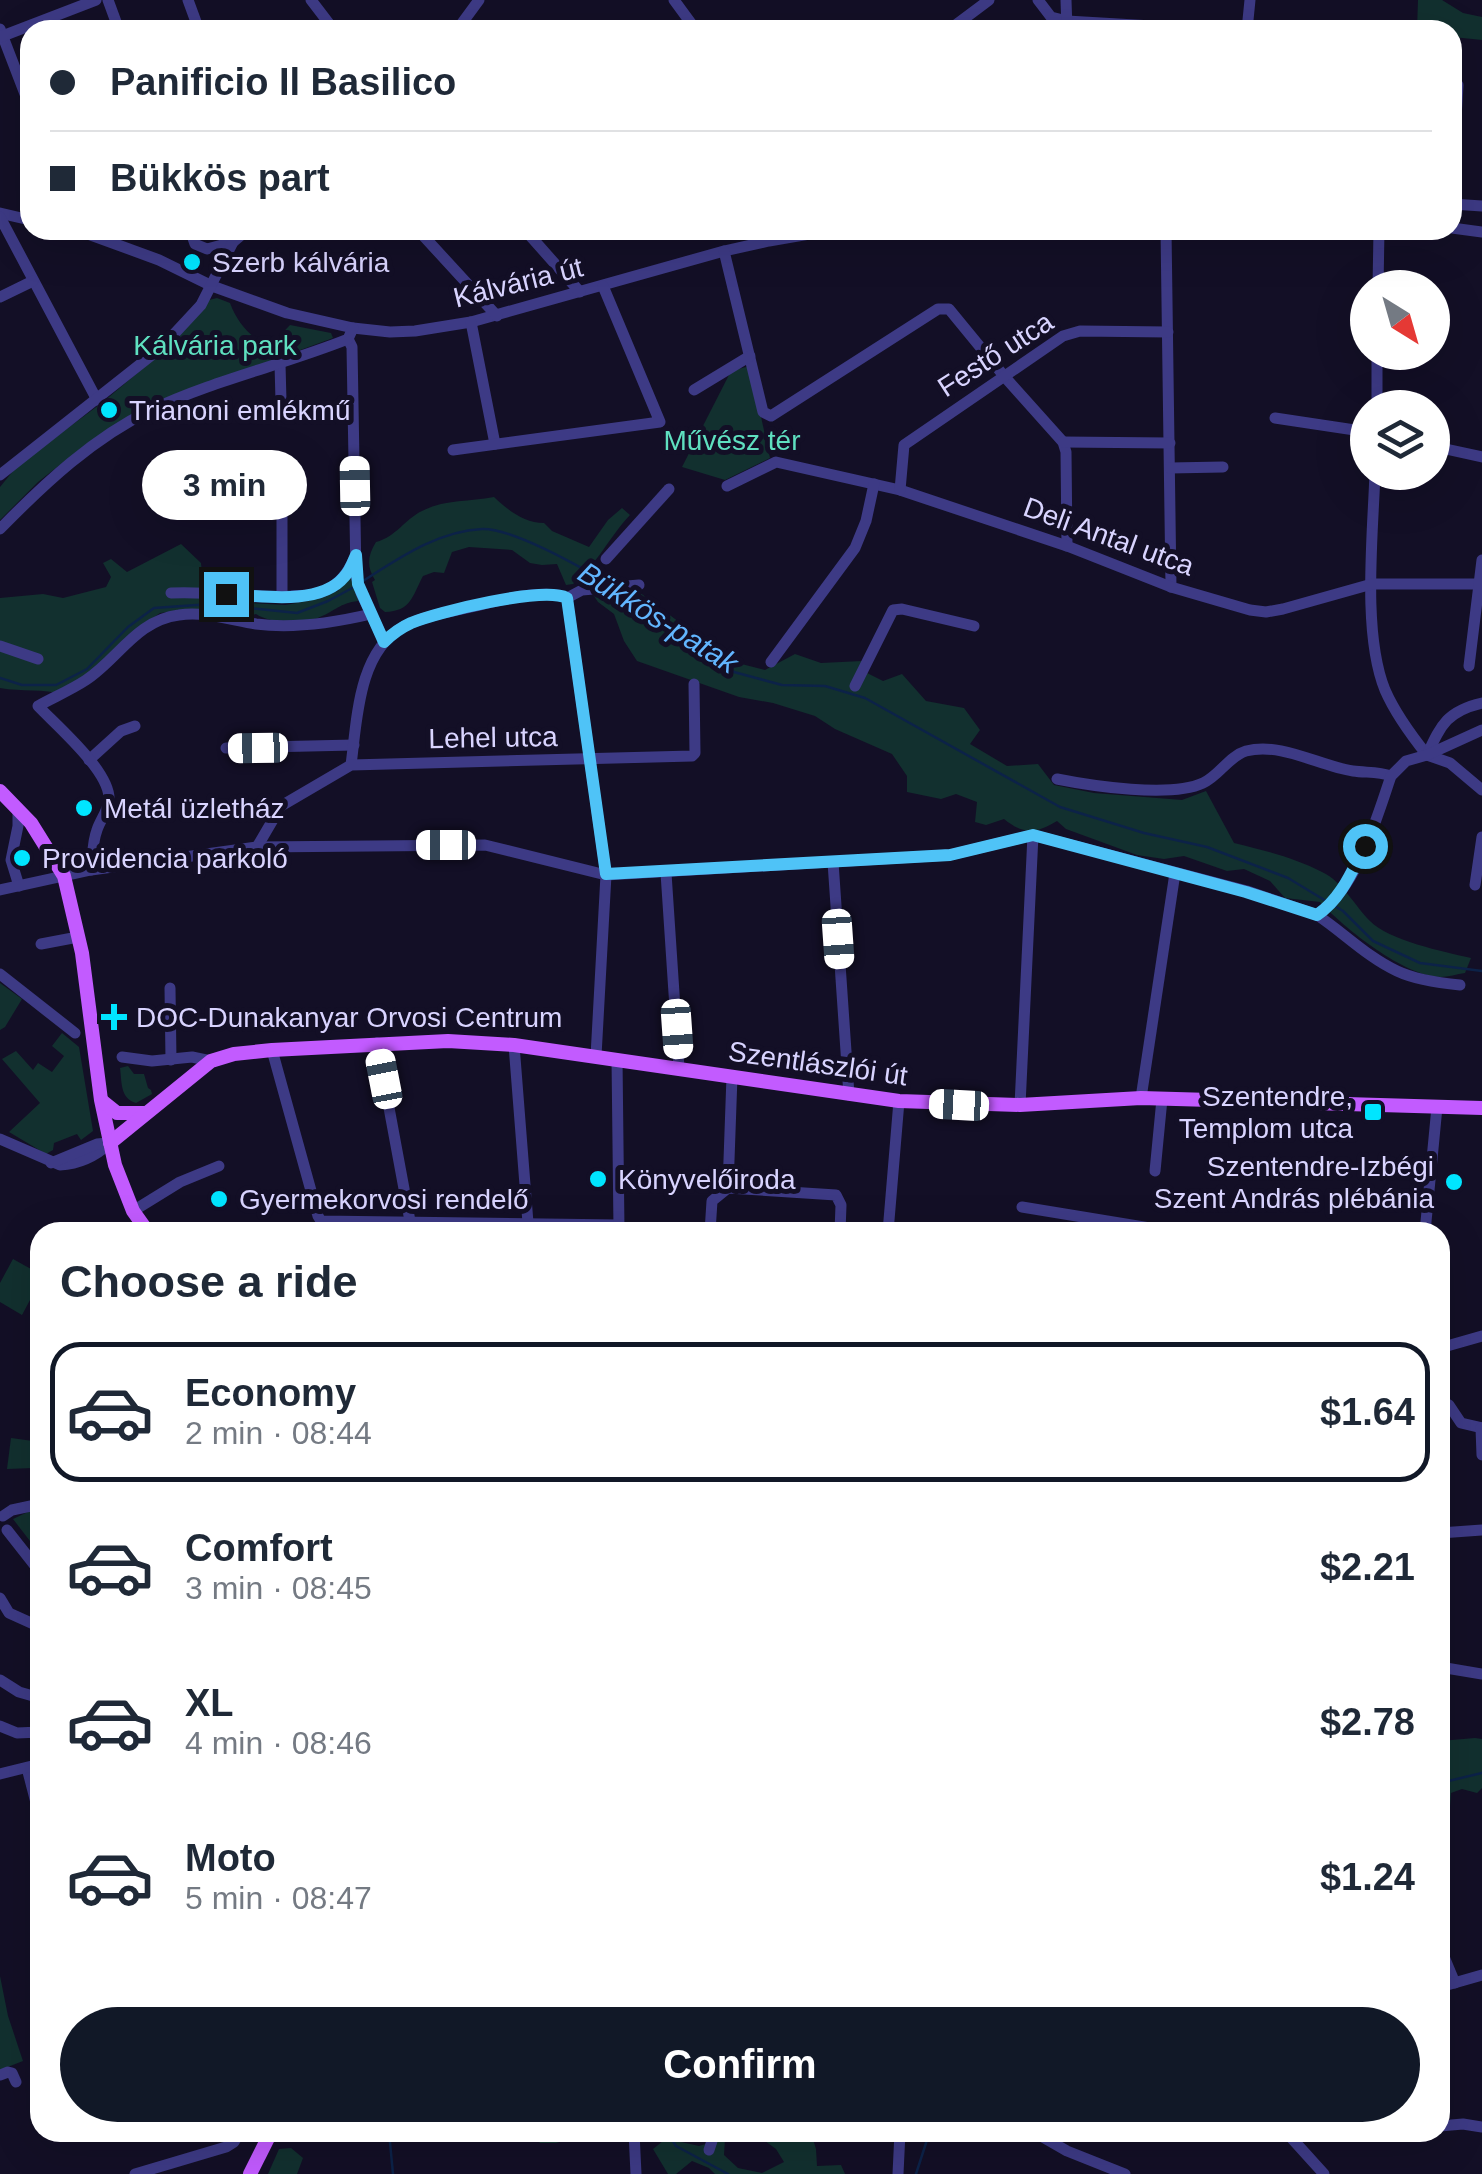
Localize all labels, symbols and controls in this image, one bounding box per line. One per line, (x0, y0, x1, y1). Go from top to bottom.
text: Panificio Il Basilico (110, 61, 456, 103)
text: Bükkös part (110, 157, 330, 199)
place label: Szerb kálvária (212, 247, 390, 278)
marker: Szerb kálvária (181, 251, 203, 273)
street label: Kálvária út (450, 251, 586, 314)
north arrow (1350, 270, 1450, 370)
map controls (1350, 270, 1450, 490)
street label: Festő utca (932, 306, 1059, 403)
park label: Kálvária park (133, 330, 298, 361)
button: layers (1350, 390, 1450, 490)
place label: Trianoni emlékmű (129, 395, 350, 426)
marker: Trianoni emlékmű (98, 399, 120, 421)
park label: Művész tér (664, 425, 800, 456)
callout: 3 min (144, 449, 308, 519)
car (339, 456, 371, 516)
text: 3 min (183, 467, 266, 503)
street label: Deli Antal utca (1019, 491, 1199, 582)
water label: Bükkös-patak (572, 555, 746, 681)
route end (204, 572, 249, 617)
street label: Lehel utca (428, 721, 558, 754)
car (228, 732, 288, 764)
place label: Metál üzletház (104, 793, 285, 824)
marker: Metál üzletház (73, 797, 95, 819)
route start (1343, 824, 1388, 869)
car (416, 830, 476, 860)
place label: Providencia parkoló (42, 843, 288, 874)
marker: Providencia parkoló (11, 847, 33, 869)
car (821, 908, 855, 970)
car (660, 998, 694, 1060)
place label: DOC-Dunakanyar Orvosi Centrum (136, 1002, 562, 1033)
marker: DOC-Dunakanyar Orvosi Centrum (101, 1004, 127, 1030)
street label: Szentlászlói út (726, 1036, 910, 1091)
car (364, 1047, 404, 1111)
place label: Szentendre, Templom utca (1179, 1081, 1353, 1144)
car (928, 1088, 990, 1122)
marker: Szentendre, Templom utca (1362, 1101, 1384, 1123)
place label: Szentendre-Izbégi Szent András plébánia (1154, 1151, 1434, 1214)
place label: Könyvelőiroda (618, 1164, 796, 1195)
marker: Könyvelőiroda (587, 1168, 609, 1190)
marker: Szentendre-Izbégi Szent András plébánia (1443, 1171, 1465, 1193)
place label: Gyermekorvosi rendelő (239, 1184, 528, 1215)
marker: Gyermekorvosi rendelő (208, 1188, 230, 1210)
text: Choose a ride (60, 1256, 358, 1307)
icon: car (65, 1367, 155, 1457)
text: Economy (185, 1372, 356, 1414)
text: $1.64 (1320, 1391, 1415, 1433)
text: 2 min · 08:44 (185, 1415, 372, 1451)
icon: car (65, 1522, 155, 1612)
text: Comfort (185, 1527, 333, 1569)
text: $2.21 (1320, 1546, 1415, 1588)
text: 3 min · 08:45 (185, 1570, 372, 1606)
icon: car (65, 1677, 155, 1767)
text: XL (185, 1682, 234, 1724)
text: $2.78 (1320, 1701, 1415, 1743)
text: 4 min · 08:46 (185, 1725, 372, 1761)
icon: car (65, 1832, 155, 1922)
text: Moto (185, 1837, 276, 1879)
text: $1.24 (1320, 1856, 1415, 1898)
text: 5 min · 08:47 (185, 1880, 372, 1916)
button: Confirm (60, 2007, 1420, 2122)

